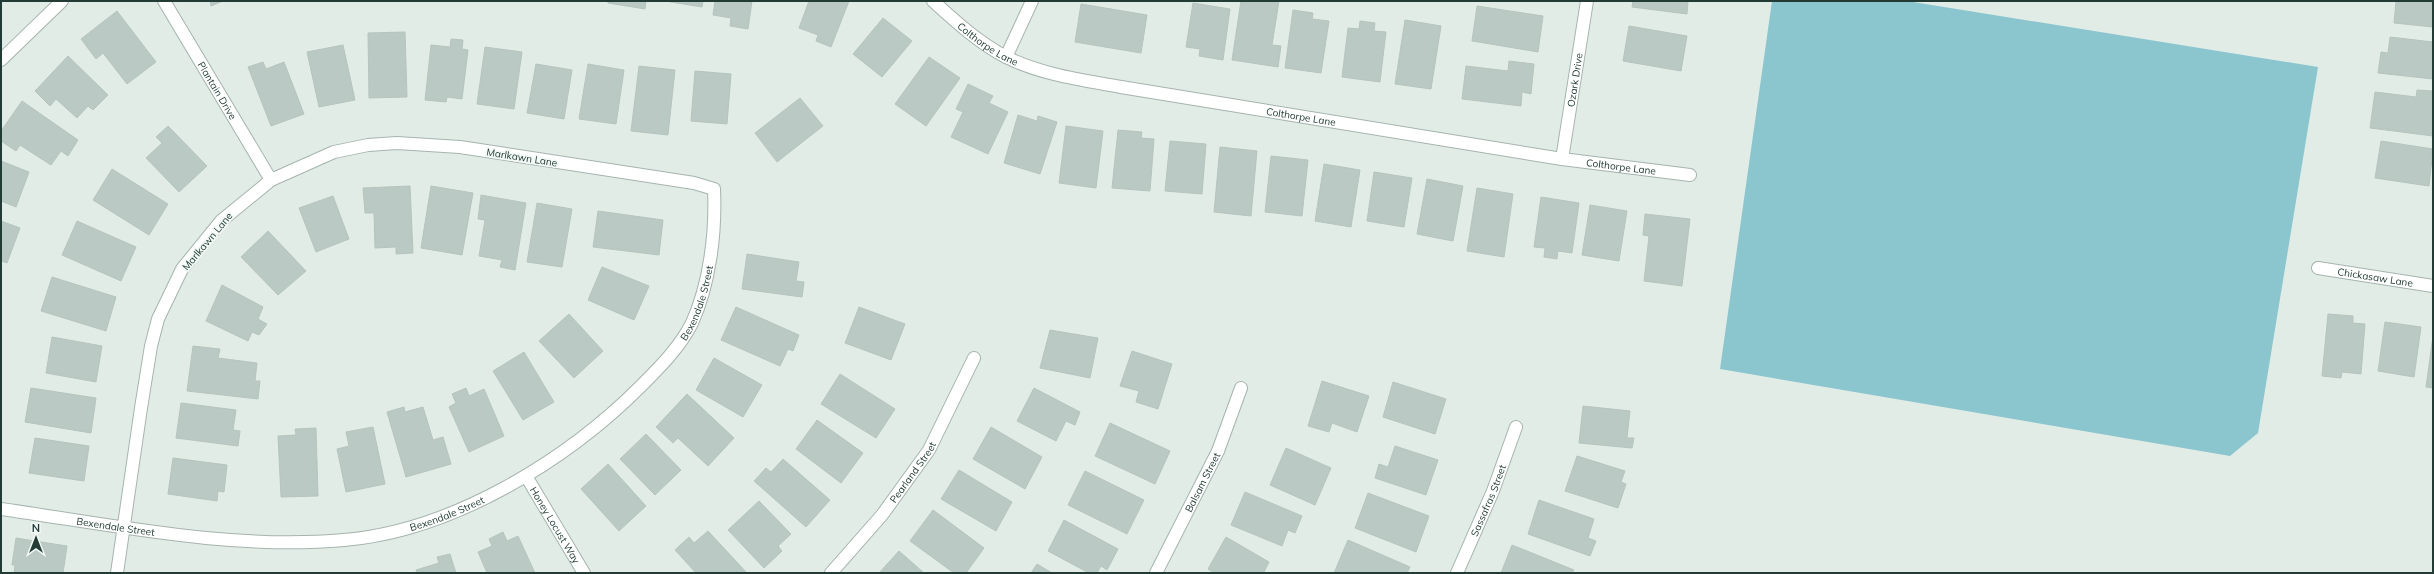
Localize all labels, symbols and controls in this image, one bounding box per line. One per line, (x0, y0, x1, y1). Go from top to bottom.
street label: Colthorpe Lane (955, 20, 1020, 69)
street label: Ozark Drive (1564, 52, 1586, 108)
street label: Plantain Drive (195, 59, 239, 122)
street label: Colthorpe Lane (1265, 105, 1337, 129)
street label: Marlkawn Lane (486, 145, 558, 170)
street label: Colthorpe Lane (1585, 156, 1657, 178)
street label: Marlkawn Lane (179, 210, 235, 273)
street label: Bexendale Street (677, 264, 716, 343)
street label: Chickasaw Lane (2337, 265, 2414, 290)
street label: Pearland Street (887, 439, 939, 506)
street label: Balsam Street (1182, 450, 1223, 514)
street label: Sassafras Street (1468, 462, 1509, 538)
street label: Honey Locust Way (527, 484, 583, 567)
street label: Bexendale Street (408, 493, 487, 534)
street label: Bexendale Street (76, 515, 156, 539)
north arrow (16, 518, 56, 558)
text: N (32, 521, 40, 535)

